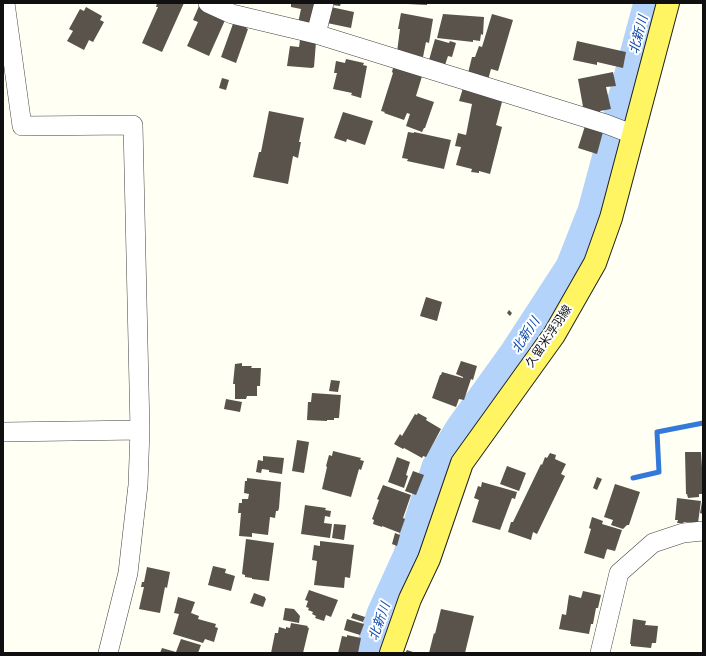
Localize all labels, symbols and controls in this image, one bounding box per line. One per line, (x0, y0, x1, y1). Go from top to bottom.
water label: 北新川 (627, 14, 653, 56)
street label: 久留米浮羽線 (524, 303, 576, 371)
water label: 北新川 (510, 315, 544, 357)
water label: 北新川 (367, 601, 395, 643)

